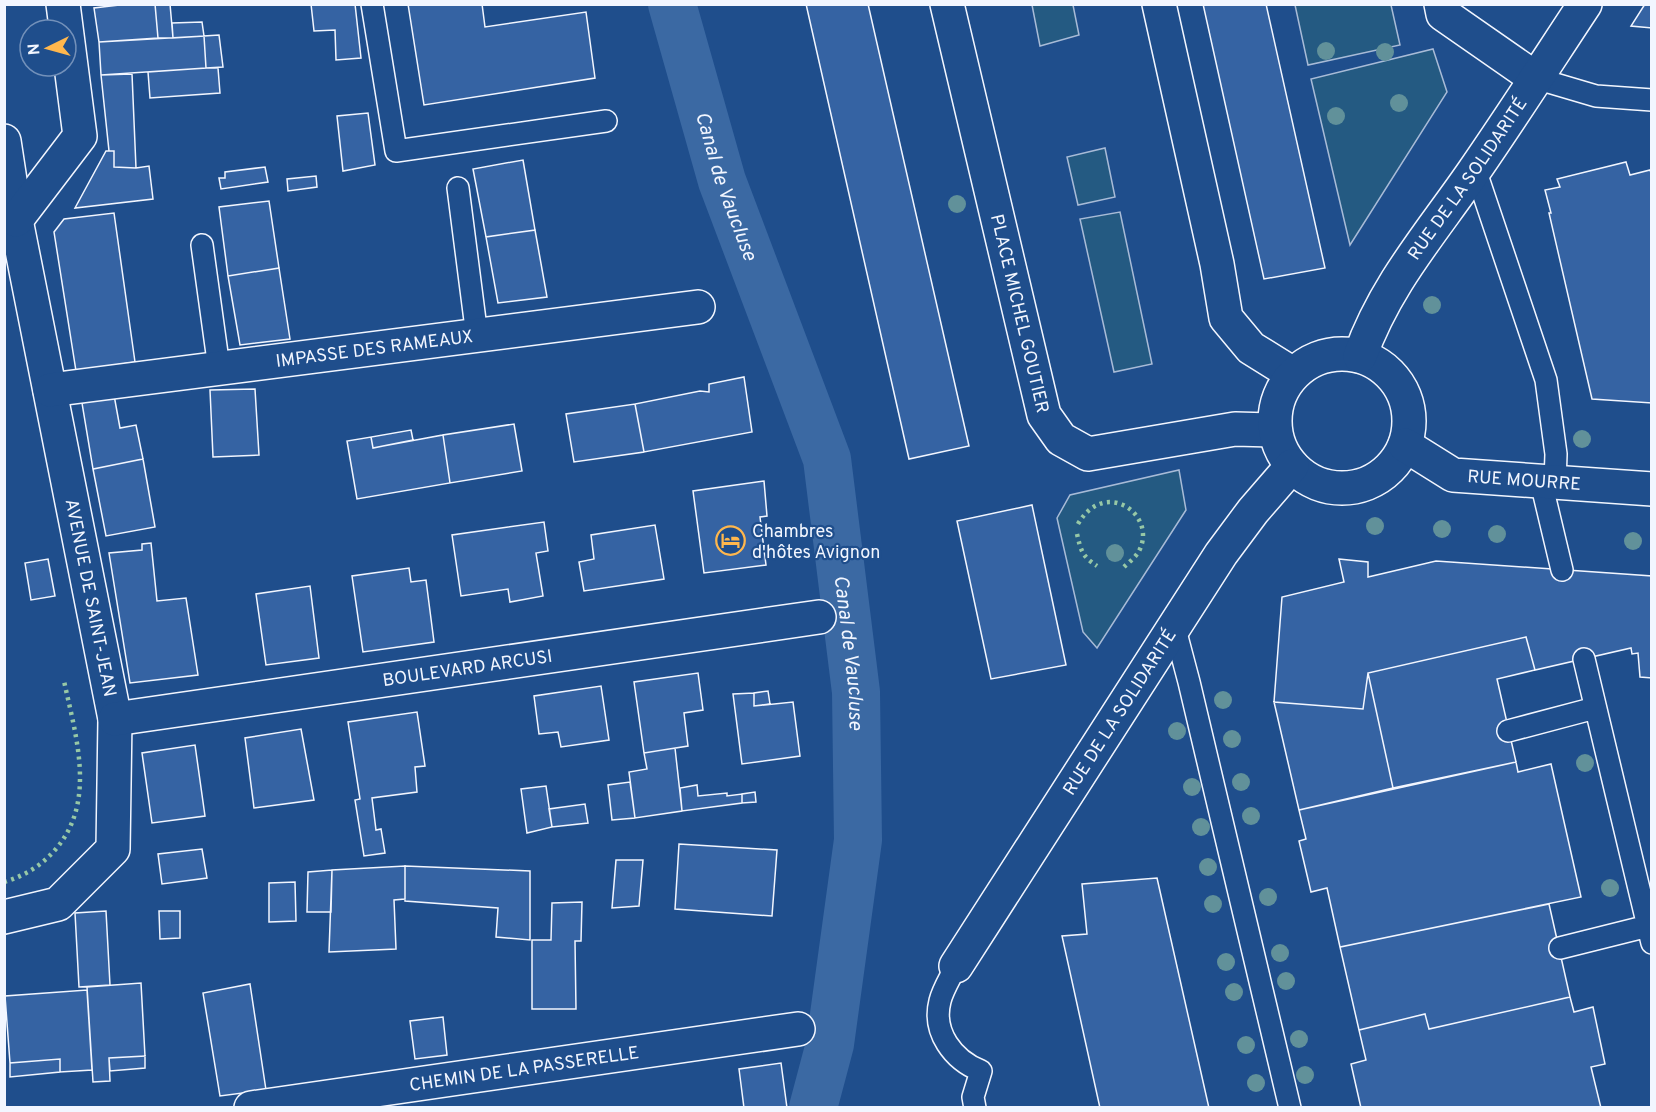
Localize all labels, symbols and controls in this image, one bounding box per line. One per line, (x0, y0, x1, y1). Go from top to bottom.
north arrow (18, 18, 78, 78)
text: N (25, 43, 46, 56)
street label: RUE DE LA SOLIDARITÉ (1404, 93, 1533, 265)
water label: Canal de Vaucluse (688, 109, 762, 265)
street label: PLACE MICHEL GOUTIER (984, 212, 1053, 416)
street label: IMPASSE DES RAMEAUX (275, 326, 475, 374)
street label: RUE MOURRE (1466, 466, 1582, 497)
street label: AVENUE DE SAINT-JEAN (59, 497, 120, 699)
place label: Chambres d'hôtes Avignon (752, 521, 880, 565)
hotel icon: Chambres d'hôtes Avignon (715, 525, 747, 557)
water label: Canal de Vaucluse (827, 574, 868, 731)
street label: RUE DE LA SOLIDARITÉ (1059, 624, 1183, 800)
street label: BOULEVARD ARCUSI (381, 646, 554, 693)
street label: CHEMIN DE LA PASSERELLE (408, 1042, 641, 1098)

